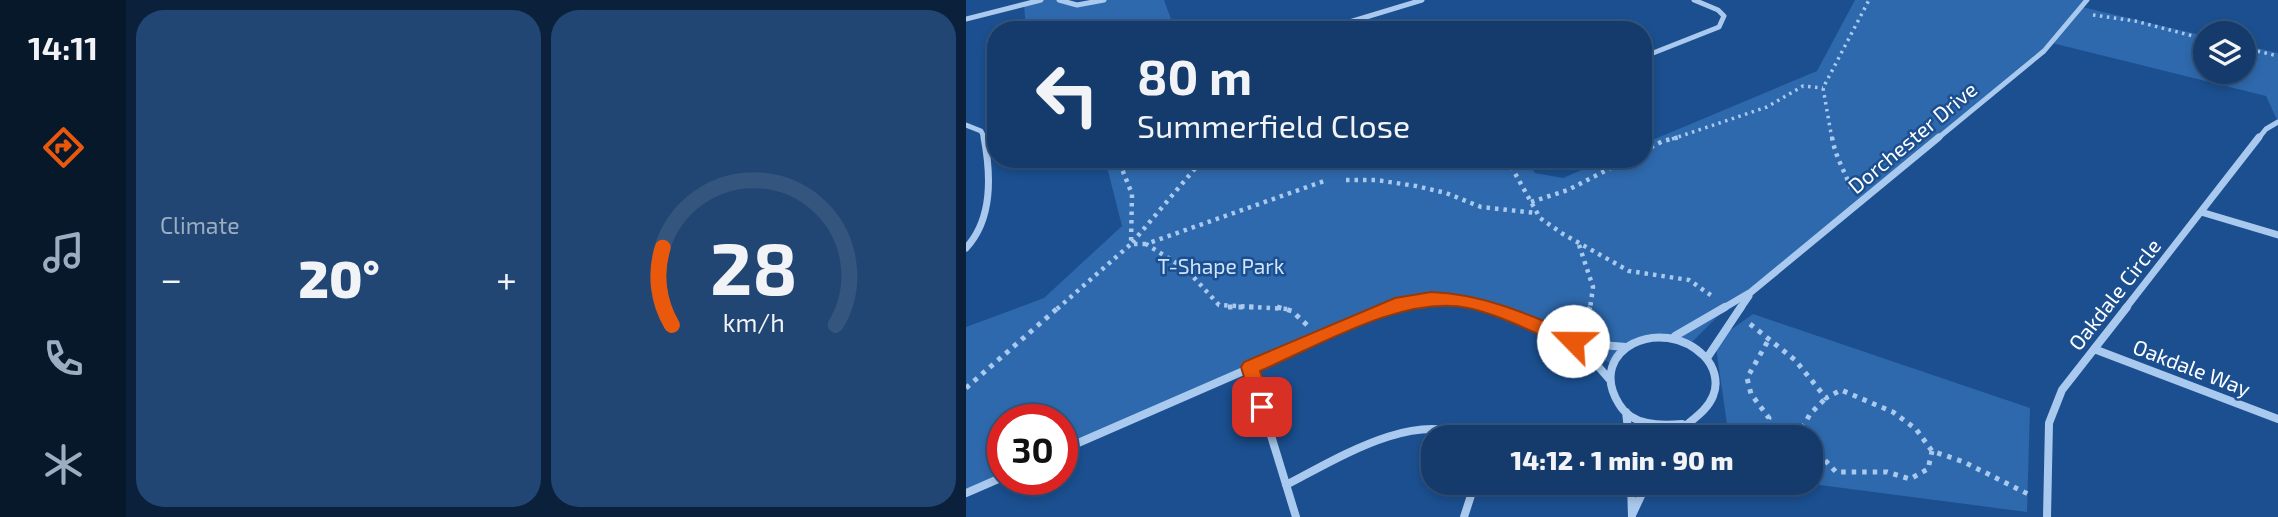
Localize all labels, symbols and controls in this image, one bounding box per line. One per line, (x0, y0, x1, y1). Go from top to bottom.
map controls (2193, 21, 2256, 84)
button: layers (2193, 21, 2256, 84)
text: 14:11 (28, 28, 98, 66)
text: 80 m (1137, 46, 1252, 105)
icon: left (1022, 49, 1113, 140)
street label: Dorchester Drive (1843, 76, 1981, 198)
text: Summerfield Close (1137, 106, 1410, 144)
icon: directions (39, 123, 88, 172)
text: Climate (160, 211, 240, 239)
text: 28 (710, 222, 797, 310)
icon: music (39, 228, 88, 277)
street label: Oakdale Circle (2063, 233, 2165, 355)
text: 20° (298, 246, 380, 308)
park label: T-Shape Park (1158, 253, 1285, 278)
text: − (160, 255, 182, 301)
text: + (496, 255, 517, 301)
position arrow (1536, 304, 1610, 378)
text: km/h (722, 306, 785, 336)
street label: Oakdale Way (2130, 333, 2254, 401)
icon: phone (39, 334, 88, 383)
pin (1232, 377, 1292, 437)
icon: arrive (1243, 388, 1281, 426)
speed limit sign: 30 (987, 404, 1078, 495)
icon: climate (39, 440, 88, 489)
text: 14:12 · 1 min · 90 m (1511, 444, 1733, 475)

